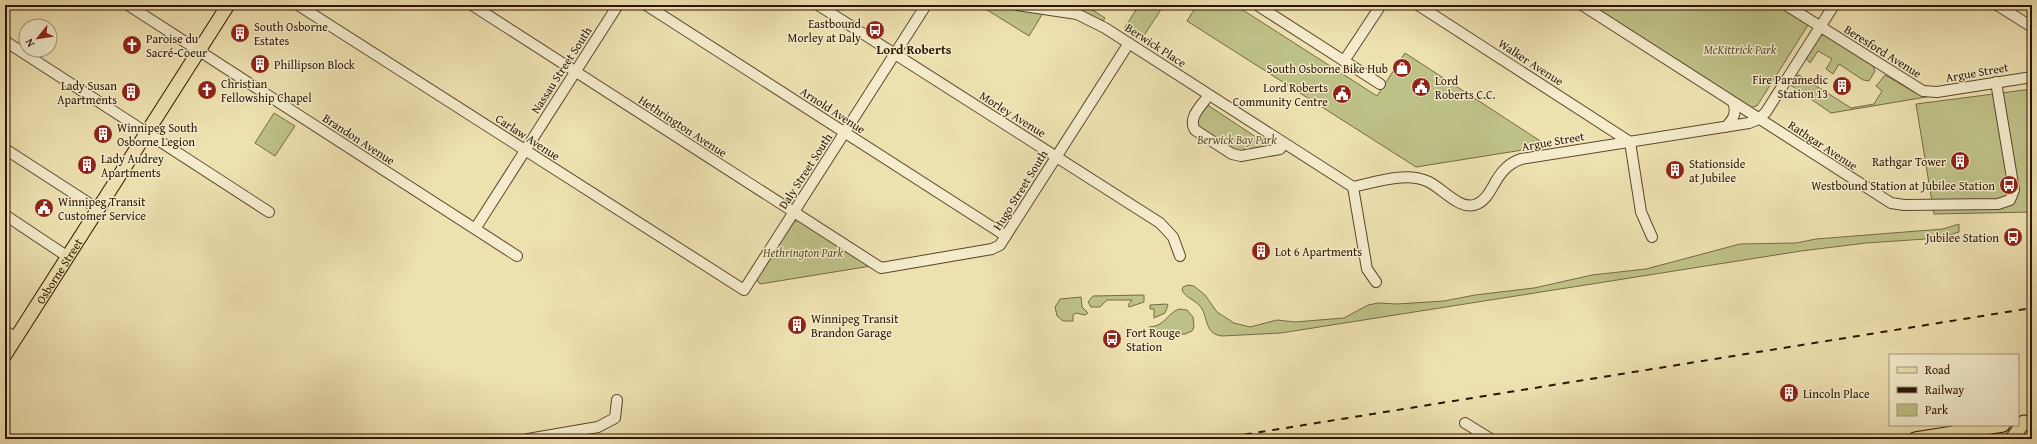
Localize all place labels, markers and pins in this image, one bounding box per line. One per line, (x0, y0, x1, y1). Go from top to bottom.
place label: Eastbound Morley at Daly (788, 15, 862, 46)
place label: South Osborne Estates (254, 18, 328, 49)
bus stop icon: Eastbound Morley at Daly (864, 19, 886, 41)
building icon: South Osborne Estates (229, 22, 251, 44)
place label: Paroise du Sacré-Coeur (146, 30, 207, 61)
church icon: Paroise du Sacré-Coeur (121, 34, 143, 56)
building icon: Phillipson Block (249, 53, 271, 75)
place label: Phillipson Block (274, 56, 356, 73)
shop icon: South Osborne Bike Hub (1391, 57, 1413, 79)
place label: South Osborne Bike Hub (1267, 60, 1388, 77)
place label: Fire Paramedic Station 13 (1753, 71, 1829, 102)
place label: Lord Roberts C.C. (1435, 72, 1495, 103)
place label: Christian Fellowship Chapel (221, 75, 312, 106)
building icon: Fire Paramedic Station 13 (1831, 75, 1853, 97)
public building icon: Lord Roberts C.C. (1410, 76, 1432, 98)
place label: Lady Susan Apartments (57, 77, 117, 108)
church icon: Christian Fellowship Chapel (196, 79, 218, 101)
place label: Lord Roberts Community Centre (1233, 79, 1328, 110)
building icon: Lady Susan Apartments (120, 81, 142, 103)
public building icon: Lord Roberts Community Centre (1331, 83, 1353, 105)
place label: Winnipeg South Osborne Legion (117, 119, 198, 150)
building icon: Winnipeg South Osborne Legion (92, 123, 114, 145)
place label: Lady Audrey Apartments (101, 150, 164, 181)
building icon: Rathgar Tower (1949, 150, 1971, 172)
place label: Rathgar Tower (1872, 153, 1946, 170)
building icon: Lady Audrey Apartments (76, 154, 98, 176)
place label: Stationside at Jubilee (1689, 155, 1746, 186)
building icon: Stationside at Jubilee (1664, 159, 1686, 181)
bus stop icon: Westbound Station at Jubilee Station (1998, 174, 2020, 196)
place label: Westbound Station at Jubilee Station (1811, 177, 1995, 194)
place label: Winnipeg Transit Customer Service (58, 193, 146, 224)
public building icon: Winnipeg Transit Customer Service (33, 197, 55, 219)
bus stop icon: Jubilee Station (2002, 226, 2024, 248)
place label: Jubilee Station (1924, 229, 1999, 246)
building icon: Lot 6 Apartments (1250, 240, 1272, 262)
place label: Lot 6 Apartments (1275, 243, 1362, 260)
place label: Winnipeg Transit Brandon Garage (811, 310, 899, 341)
building icon: Winnipeg Transit Brandon Garage (786, 314, 808, 336)
place label: Fort Rouge Station (1126, 324, 1181, 355)
bus stop icon: Fort Rouge Station (1101, 328, 1123, 350)
building icon: Lincoln Place (1778, 382, 1800, 404)
place label: Lincoln Place (1803, 385, 1870, 402)

